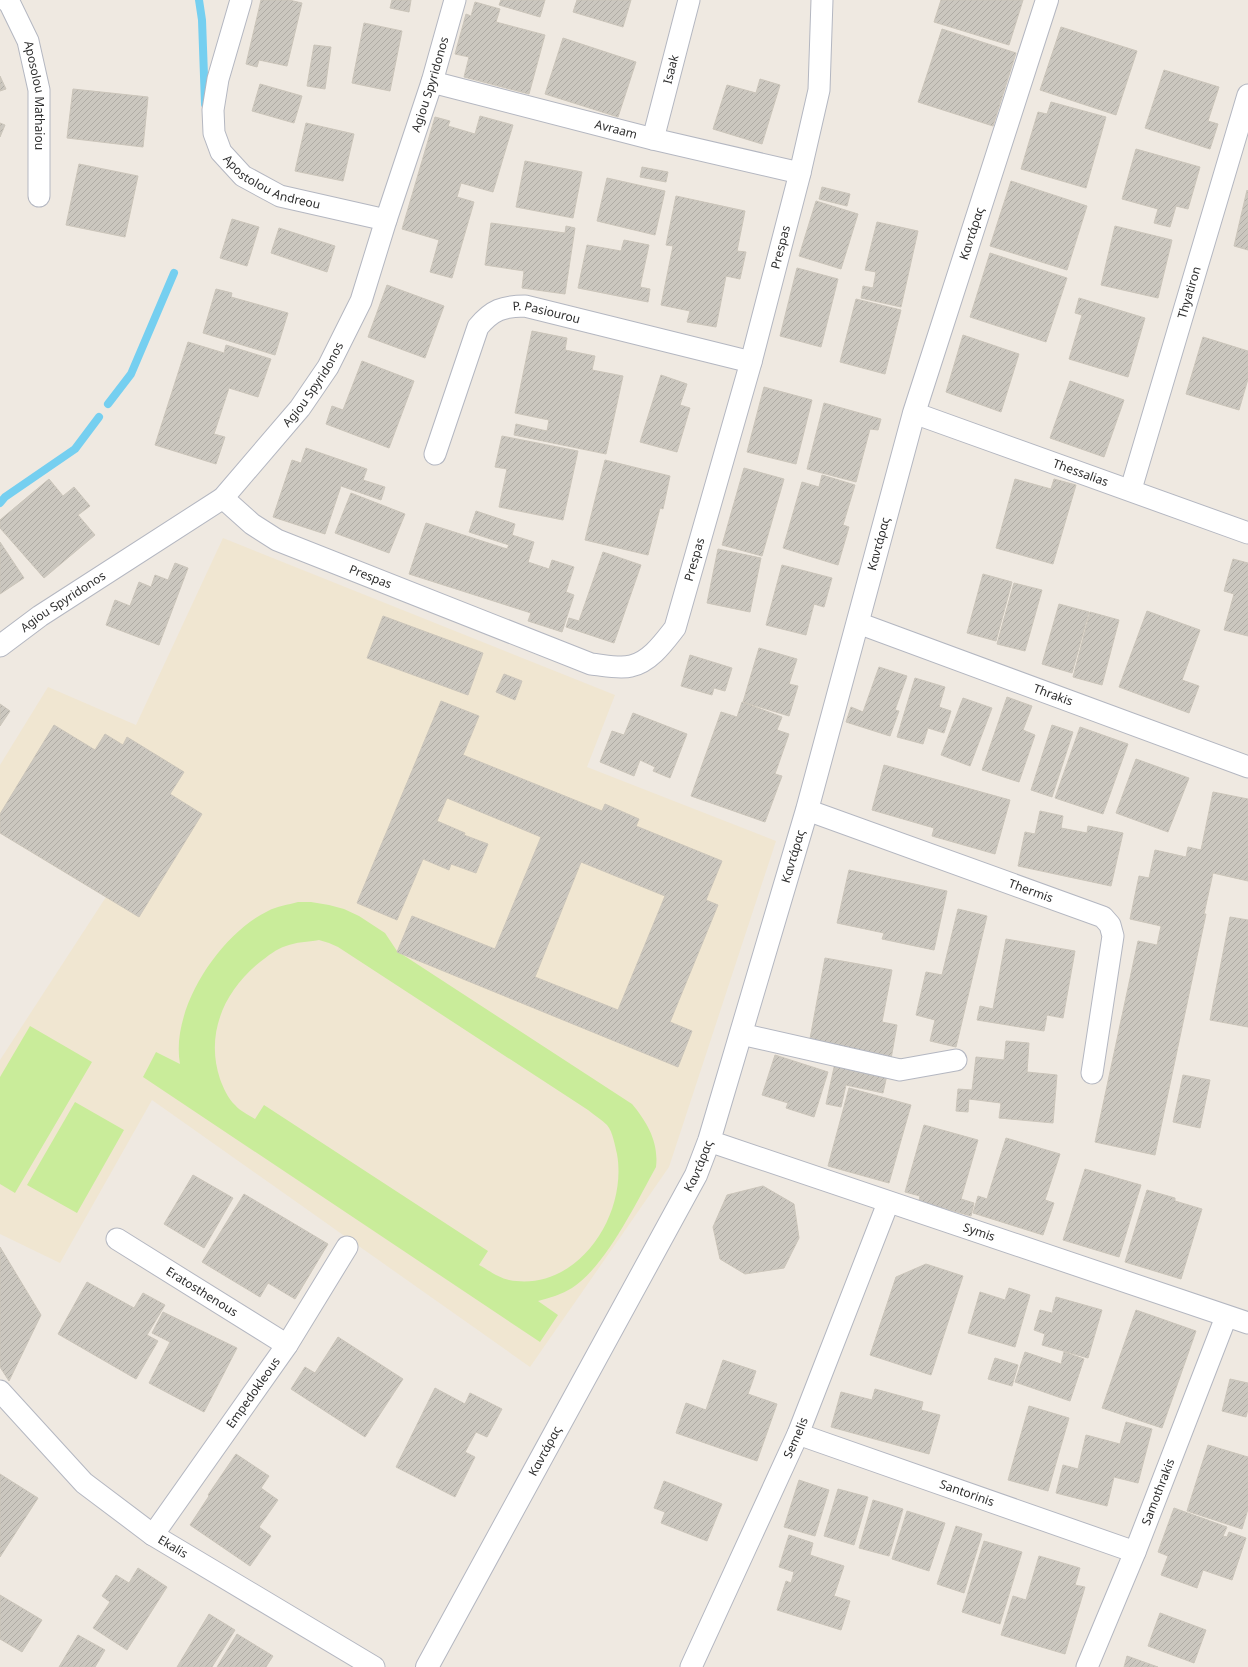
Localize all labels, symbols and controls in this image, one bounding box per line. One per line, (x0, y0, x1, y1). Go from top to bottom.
street label: Agiou Spyridonos (407, 34, 452, 134)
street label: Aposolou Mathaiou (20, 39, 48, 150)
street label: Isaak (659, 52, 683, 86)
street label: Avraam (593, 115, 639, 143)
street label: Apostolou Andreou (219, 151, 322, 213)
street label: Καντάρας (955, 205, 988, 262)
street label: Prespas (766, 223, 794, 271)
street label: Thyatiron (1173, 264, 1205, 321)
street label: P. Pasiourou (512, 297, 582, 327)
street label: Agiou Spyridonos (278, 339, 347, 430)
street label: Thessalias (1051, 455, 1111, 490)
street label: Καντάρας (863, 515, 894, 572)
street label: Prespas (680, 535, 708, 583)
street label: Prespas (347, 560, 395, 593)
street label: Agiou Spyridonos (17, 567, 109, 636)
street label: Thrakis (1031, 680, 1076, 710)
street label: Καντάρας (777, 827, 809, 885)
street label: Thermis (1006, 875, 1056, 906)
street label: Καντάρας (679, 1137, 717, 1195)
street label: Symis (961, 1218, 998, 1245)
street label: Eratosthenous (163, 1263, 242, 1320)
street label: Empedokleous (222, 1353, 284, 1432)
street label: Semelis (779, 1414, 812, 1461)
street label: Καντάρας (524, 1423, 565, 1479)
street label: Samothrakis (1137, 1456, 1178, 1528)
street label: Santorinis (938, 1475, 997, 1510)
street label: Ekalis (155, 1531, 191, 1562)

